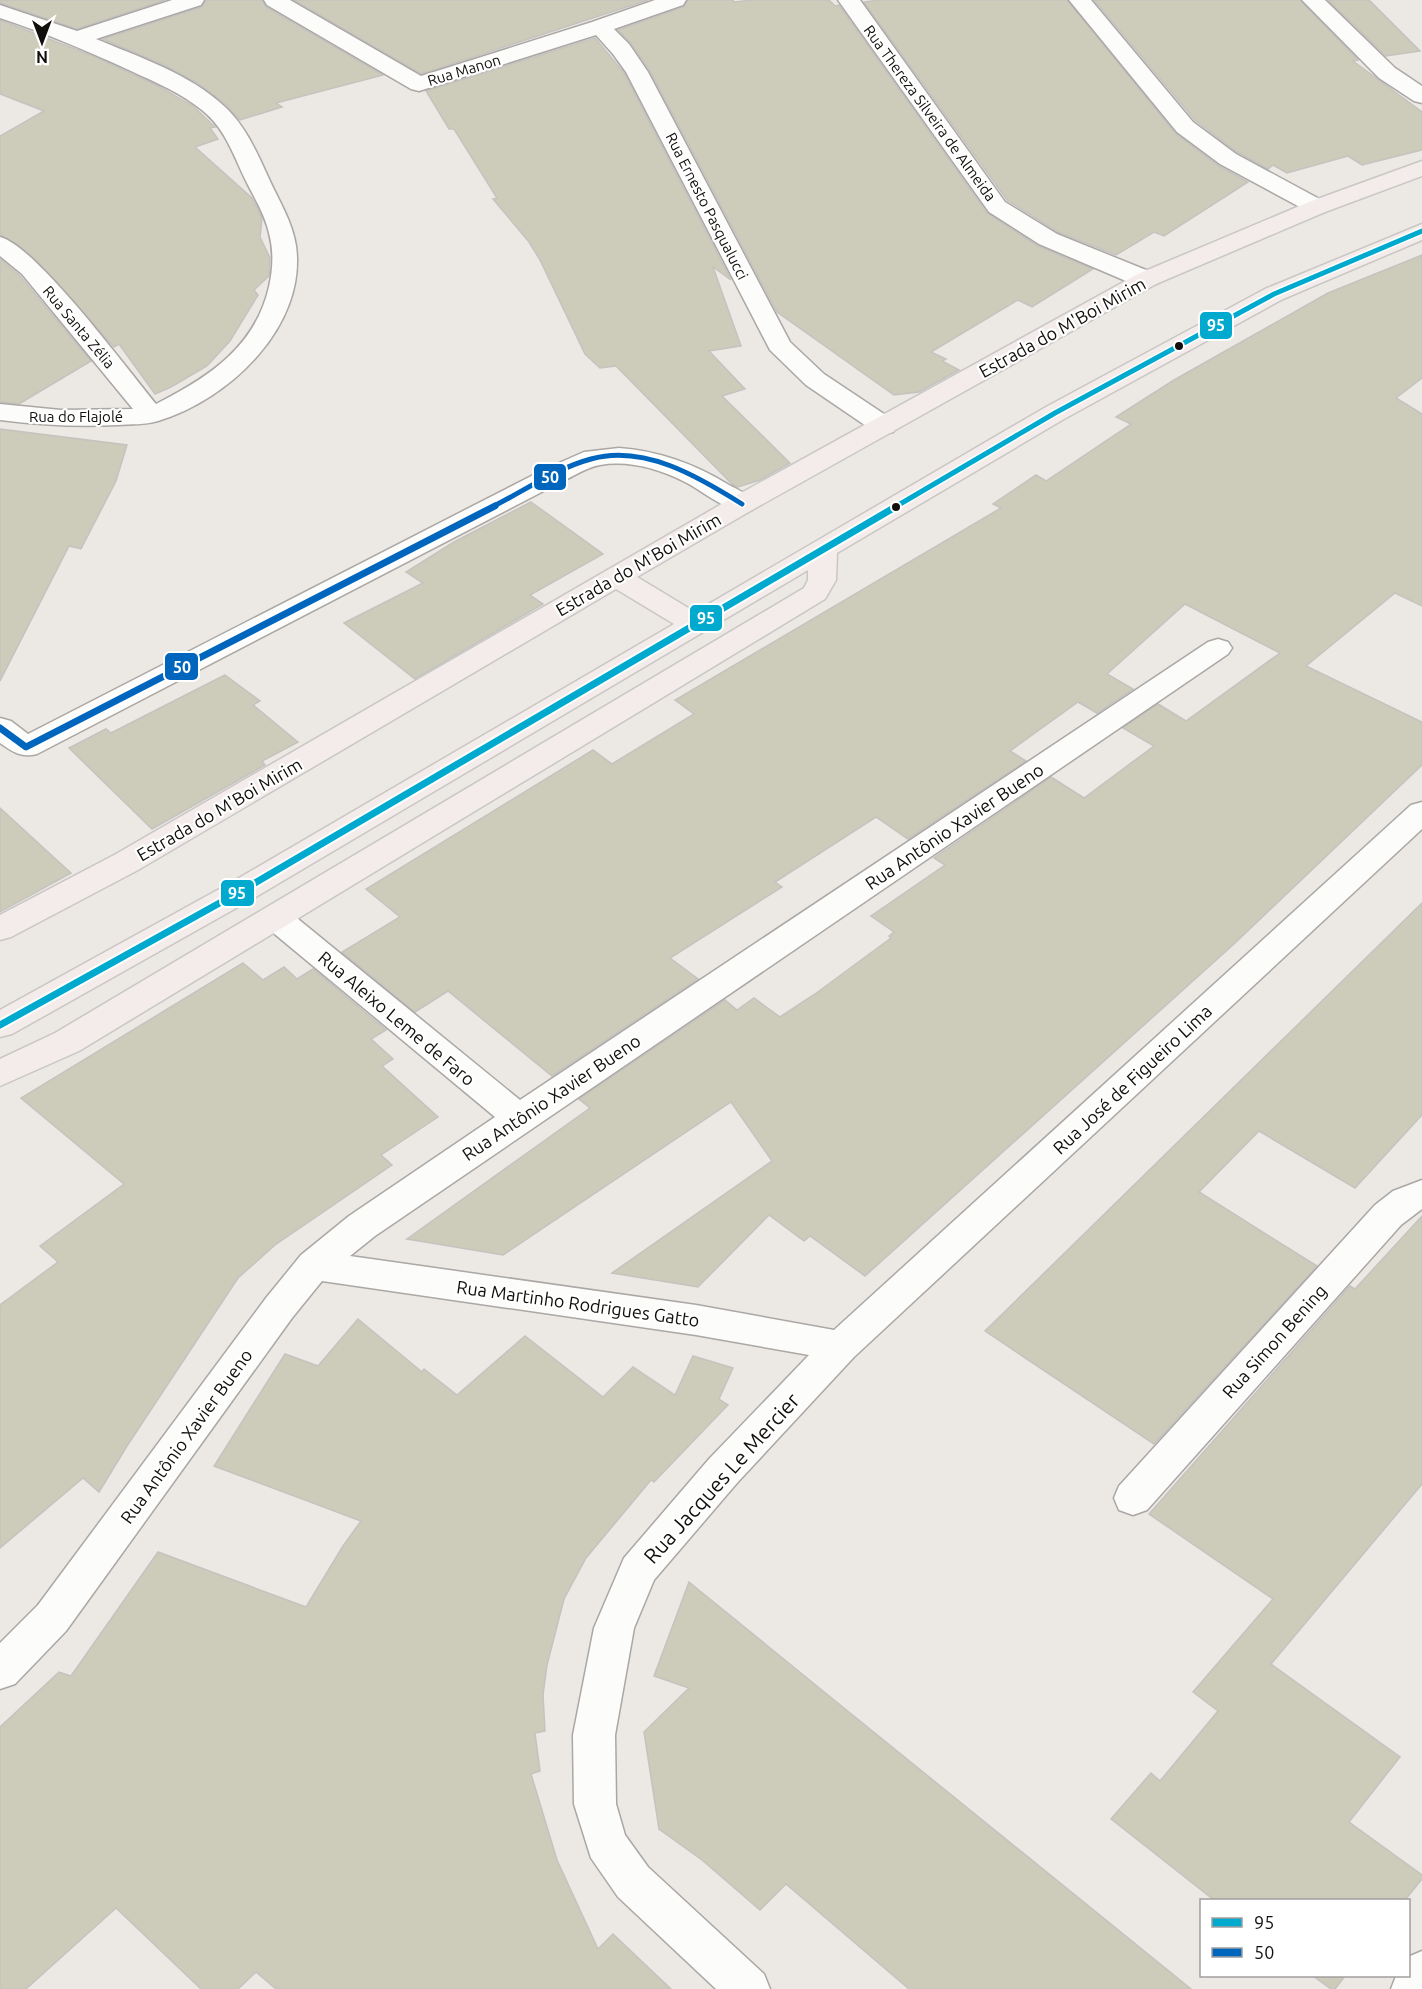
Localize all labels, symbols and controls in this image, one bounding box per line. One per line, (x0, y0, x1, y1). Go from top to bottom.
north arrow (12, 12, 72, 72)
street label: Rua Thereza Silveira de Almeida (860, 22, 1000, 204)
text: N (36, 48, 48, 66)
street label: Rua Manon (425, 51, 503, 89)
street label: Rua Ernesto Pasqualucci (662, 130, 752, 282)
street label: Estrada do M'Boi Mirim (975, 273, 1149, 381)
street label: Rua Santa Zélia (40, 282, 118, 372)
line badge: 95 (1199, 311, 1233, 340)
text: 95 (1207, 316, 1225, 334)
unlabelled marker (1173, 340, 1185, 352)
street label: Rua do Flajolé (29, 408, 123, 425)
line badge: 50 (533, 463, 567, 491)
text: 50 (541, 468, 559, 486)
unlabelled marker (890, 501, 902, 513)
street label: Estrada do M'Boi Mirim (552, 509, 724, 619)
line badge: 95 (689, 604, 723, 632)
text: 95 (697, 609, 715, 627)
line badge: 50 (164, 652, 199, 681)
text: 50 (173, 658, 191, 676)
street label: Estrada do M'Boi Mirim (133, 754, 305, 864)
street label: Rua Antônio Xavier Bueno (861, 759, 1047, 893)
line badge: 95 (220, 879, 255, 907)
text: 95 (228, 884, 246, 902)
street label: Rua Aleixo Leme de Faro (315, 947, 479, 1089)
street label: Rua José de Figueiro Lima (1049, 1000, 1215, 1158)
street label: Rua Antônio Xavier Bueno (458, 1030, 644, 1164)
street label: Rua Martinho Rodrigues Gatto (455, 1276, 701, 1330)
street label: Rua Simon Bening (1218, 1280, 1330, 1402)
street label: Rua Antônio Xavier Bueno (116, 1345, 256, 1527)
street label: Rua Jacques Le Mercier (638, 1388, 804, 1568)
legend (1200, 1899, 1410, 1977)
text: 95 (1254, 1912, 1274, 1932)
text: 50 (1254, 1942, 1274, 1962)

